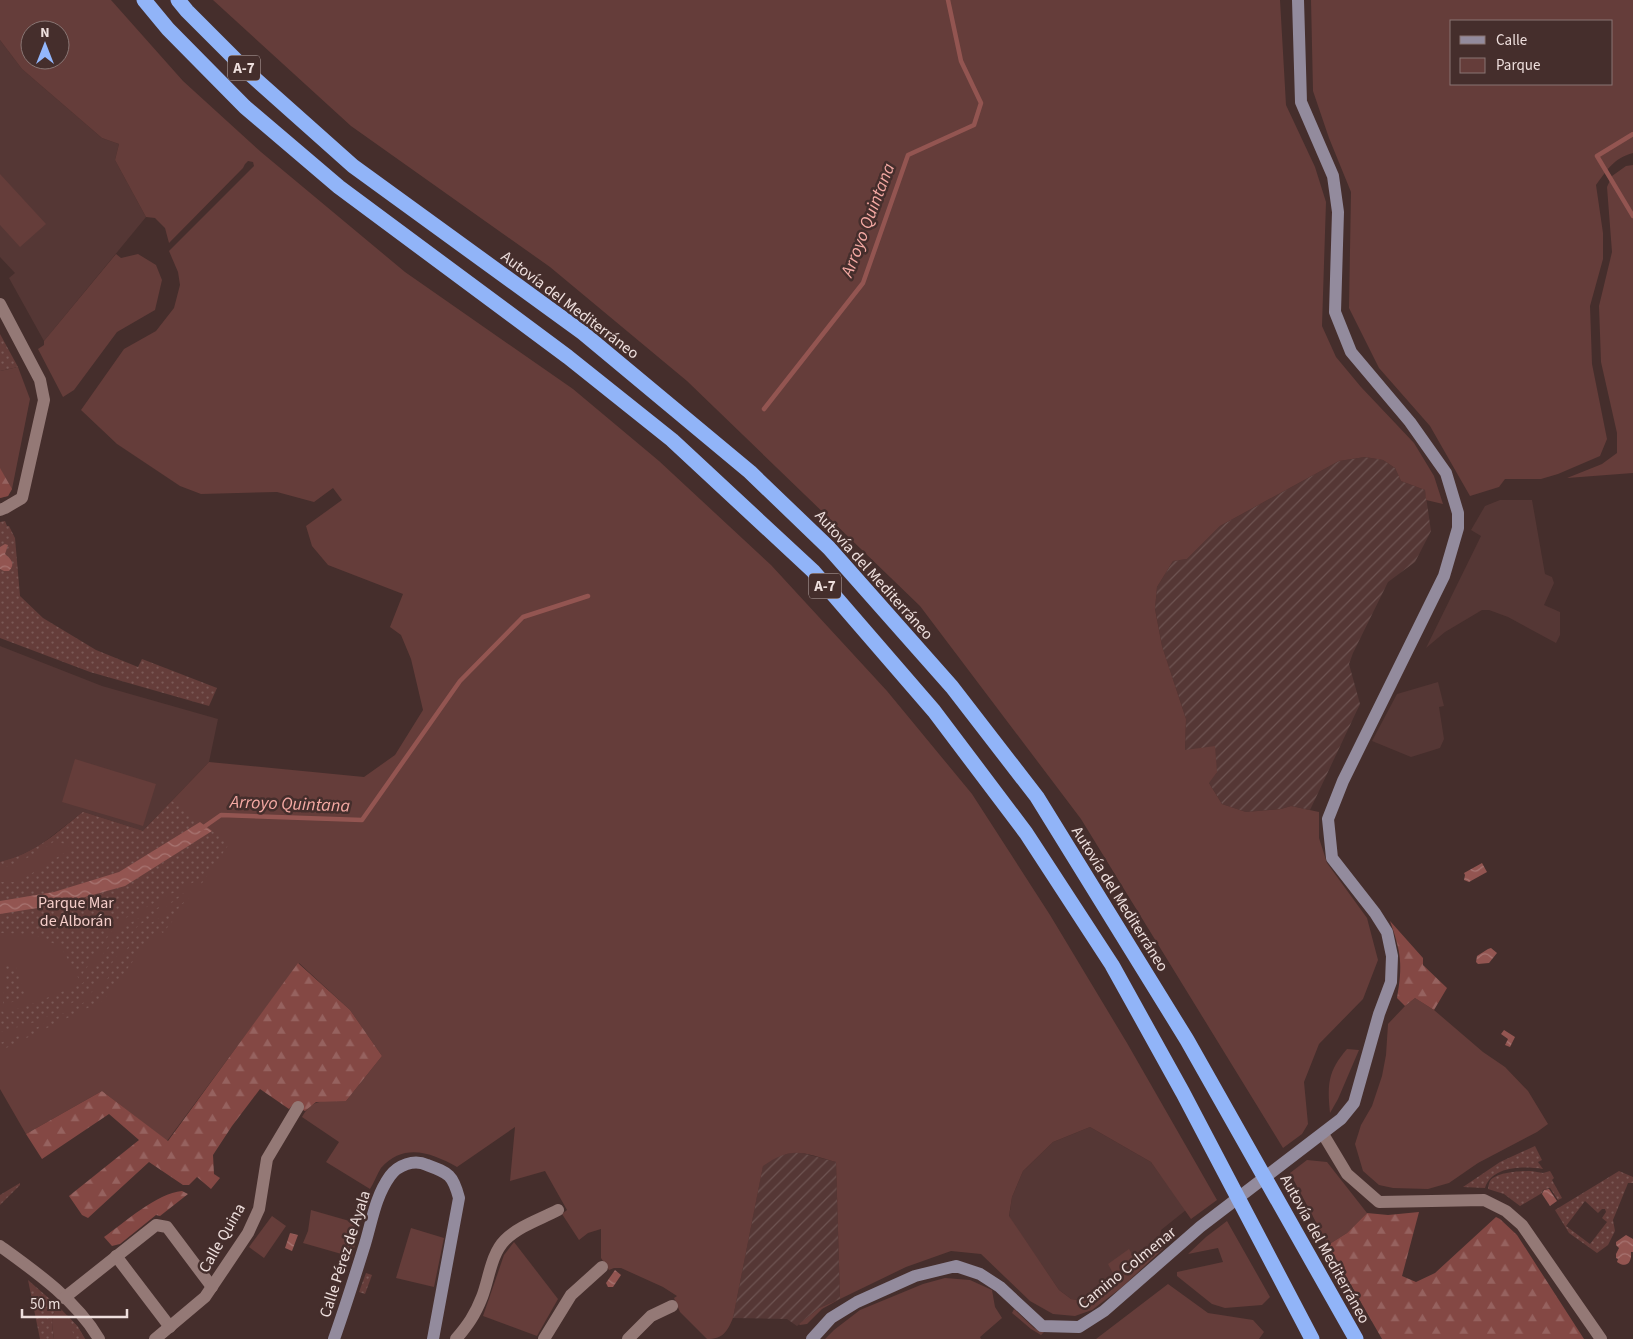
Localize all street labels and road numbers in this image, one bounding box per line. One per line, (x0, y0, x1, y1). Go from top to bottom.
road number: A-7 (228, 56, 260, 80)
street label: Autovía del Mediterráneo (496, 246, 644, 364)
street label: Autovía del Mediterráneo (810, 505, 938, 645)
road number: A-7 (809, 574, 841, 598)
street label: Autovía del Mediterráneo (1066, 822, 1174, 976)
street label: Autovía del Mediterráneo (1275, 1170, 1375, 1328)
street label: Calle Pérez de Ayala (314, 1188, 376, 1320)
street label: Calle Quina (193, 1199, 251, 1277)
street label: Camino Colmenar (1073, 1221, 1181, 1314)

